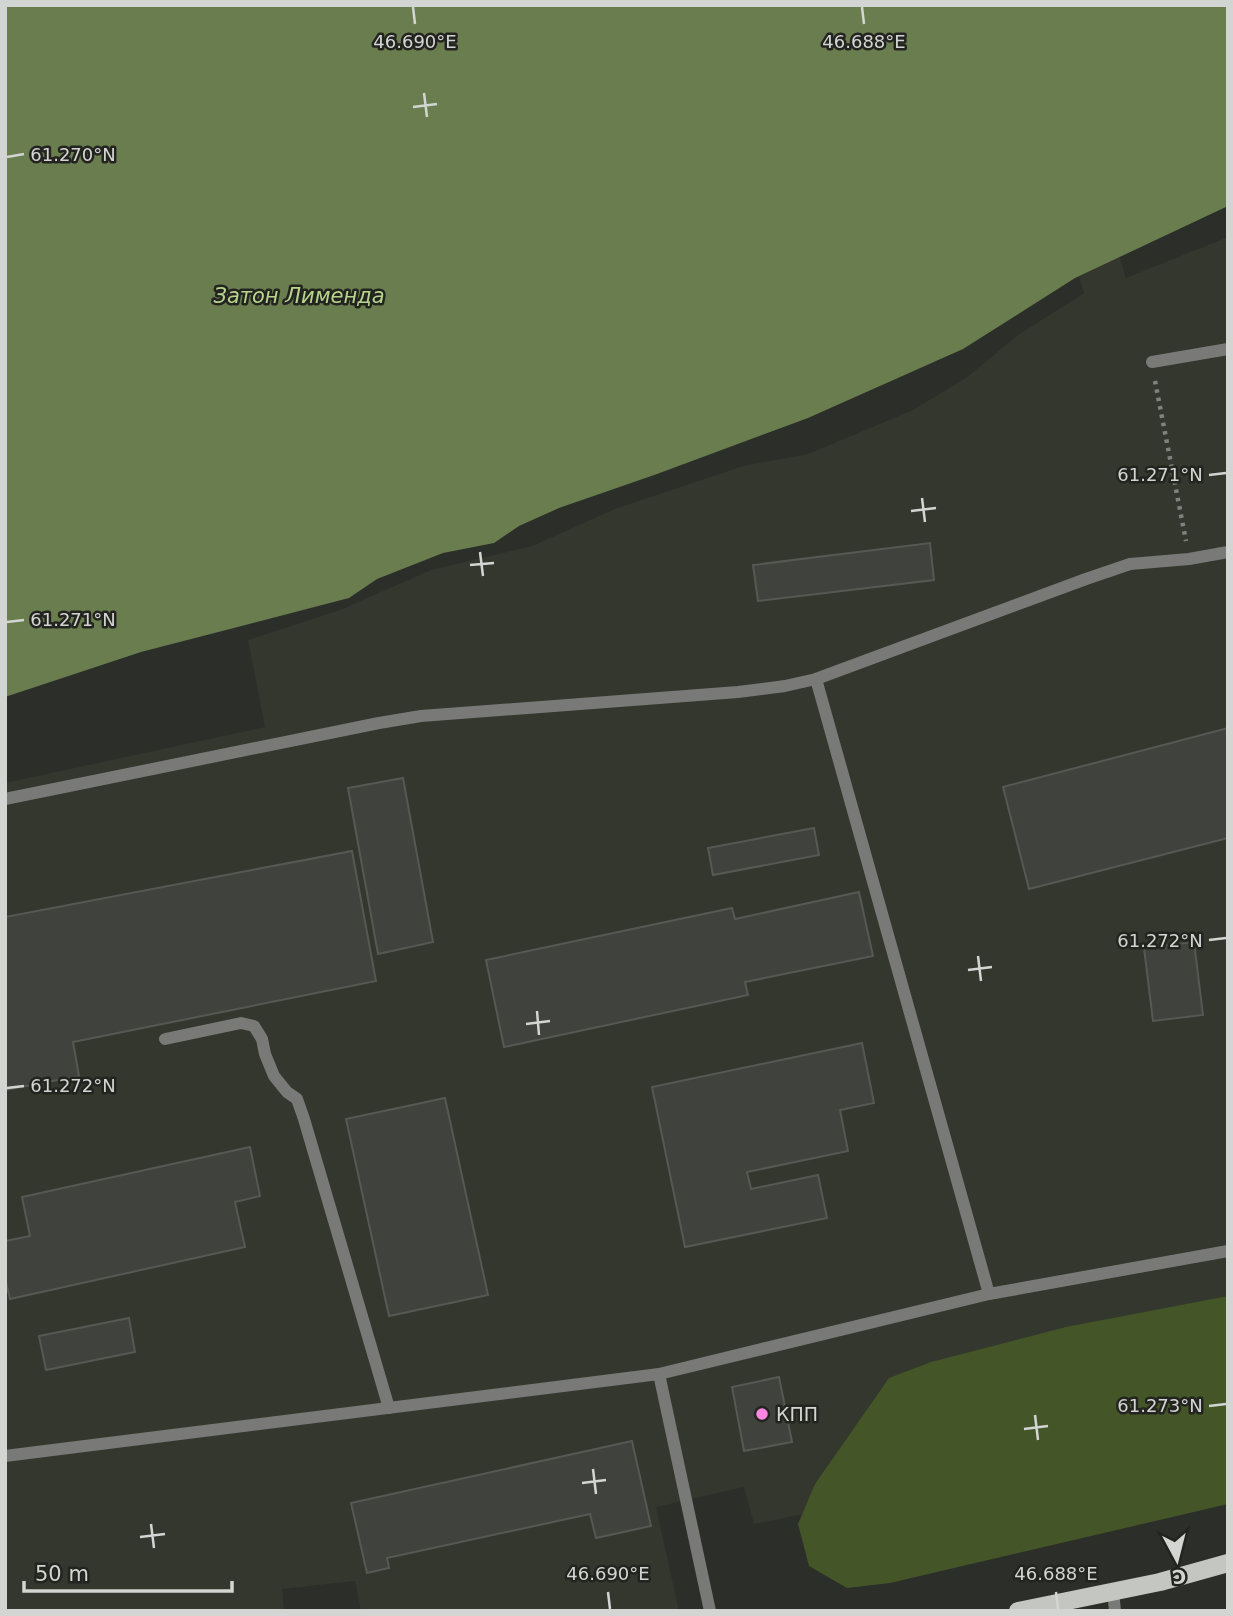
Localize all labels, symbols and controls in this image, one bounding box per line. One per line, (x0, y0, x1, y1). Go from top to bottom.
text: 46.690°E (373, 31, 457, 52)
text: 46.688°E (822, 31, 906, 52)
text: 61.270°N (30, 144, 116, 165)
water label: Затон Лименда (213, 284, 385, 308)
text: 61.271°N (1117, 464, 1203, 485)
text: 61.271°N (30, 609, 116, 630)
text: 61.272°N (1117, 930, 1203, 951)
text: 61.272°N (30, 1075, 116, 1096)
text: 61.273°N (1117, 1395, 1203, 1416)
place label: КПП (776, 1403, 818, 1425)
marker: КПП (754, 1406, 770, 1422)
north arrow (1142, 1525, 1212, 1595)
scale bar (24, 1550, 233, 1594)
text: 50 m (35, 1562, 89, 1586)
text: 46.690°E (566, 1563, 650, 1584)
text: 46.688°E (1014, 1563, 1098, 1584)
text: С (1171, 1565, 1187, 1589)

